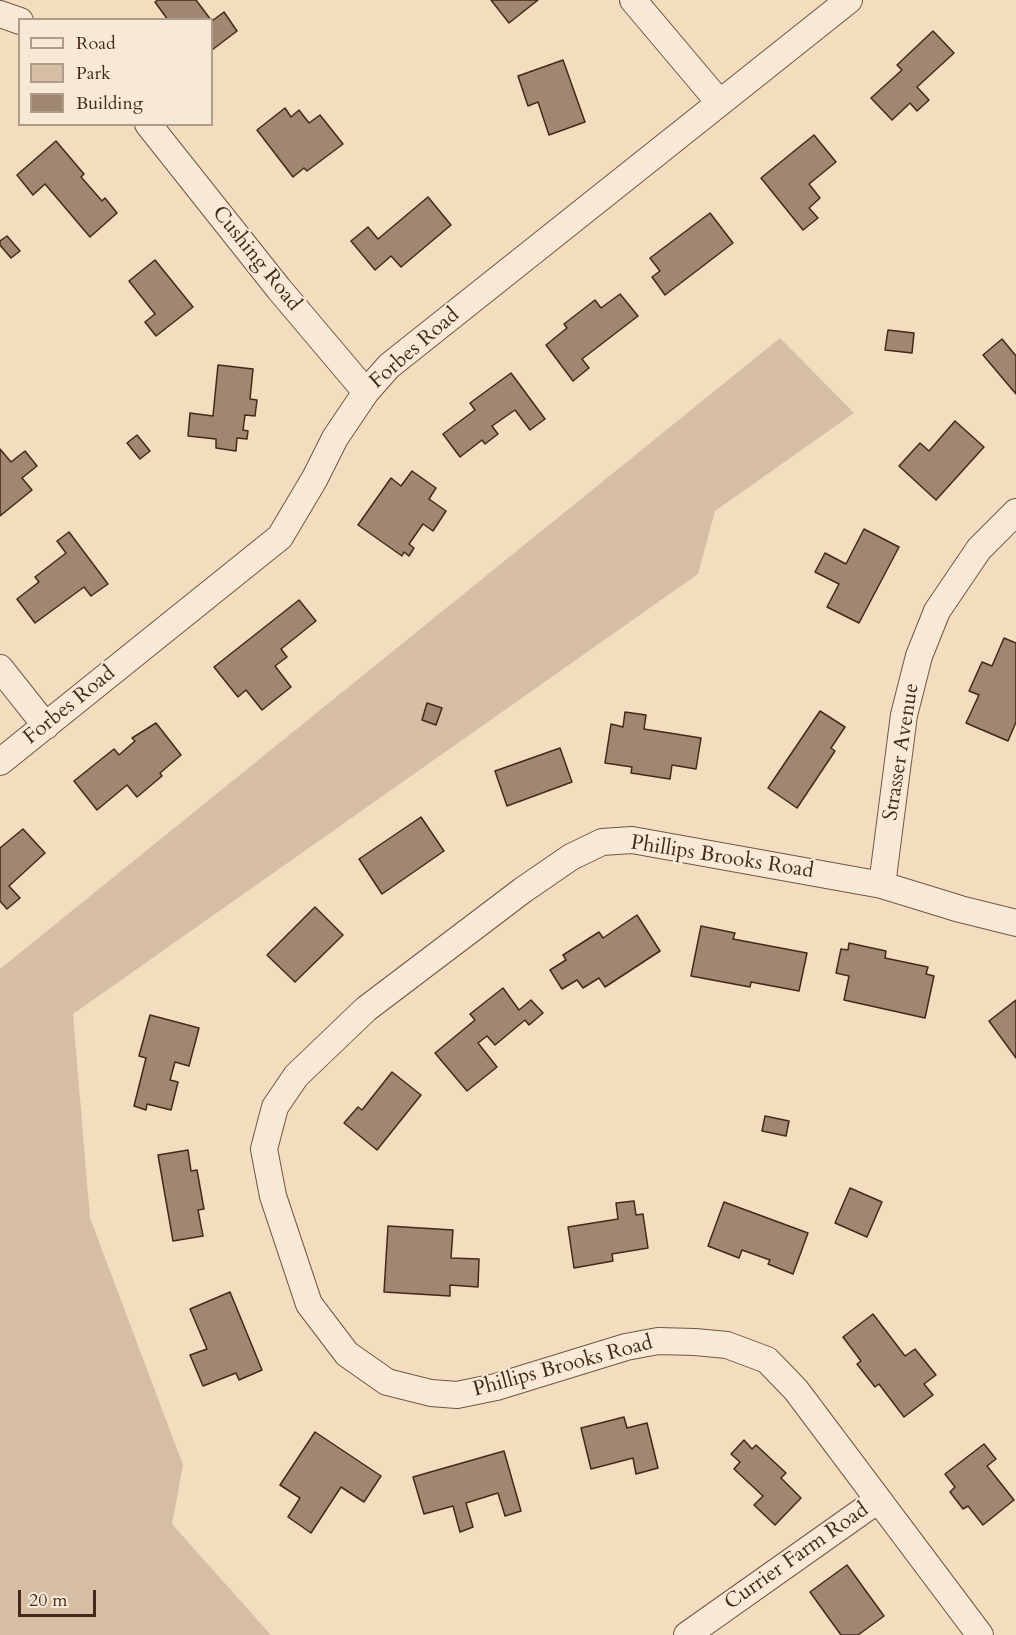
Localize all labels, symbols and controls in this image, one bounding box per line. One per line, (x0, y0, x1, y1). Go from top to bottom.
legend (18, 18, 213, 126)
text: Road (76, 31, 116, 56)
text: Park (76, 61, 111, 86)
text: Building (76, 91, 143, 116)
street label: Cushing Road (206, 202, 306, 316)
street label: Forbes Road (365, 303, 465, 395)
street label: Forbes Road (19, 661, 121, 751)
street label: Strasser Avenue (879, 681, 925, 823)
street label: Phillips Brooks Road (629, 831, 815, 885)
street label: Phillips Brooks Road (470, 1331, 656, 1403)
street label: Currier Farm Road (720, 1498, 874, 1616)
scale bar (21, 1578, 99, 1616)
text: 20 m (29, 1588, 68, 1613)

